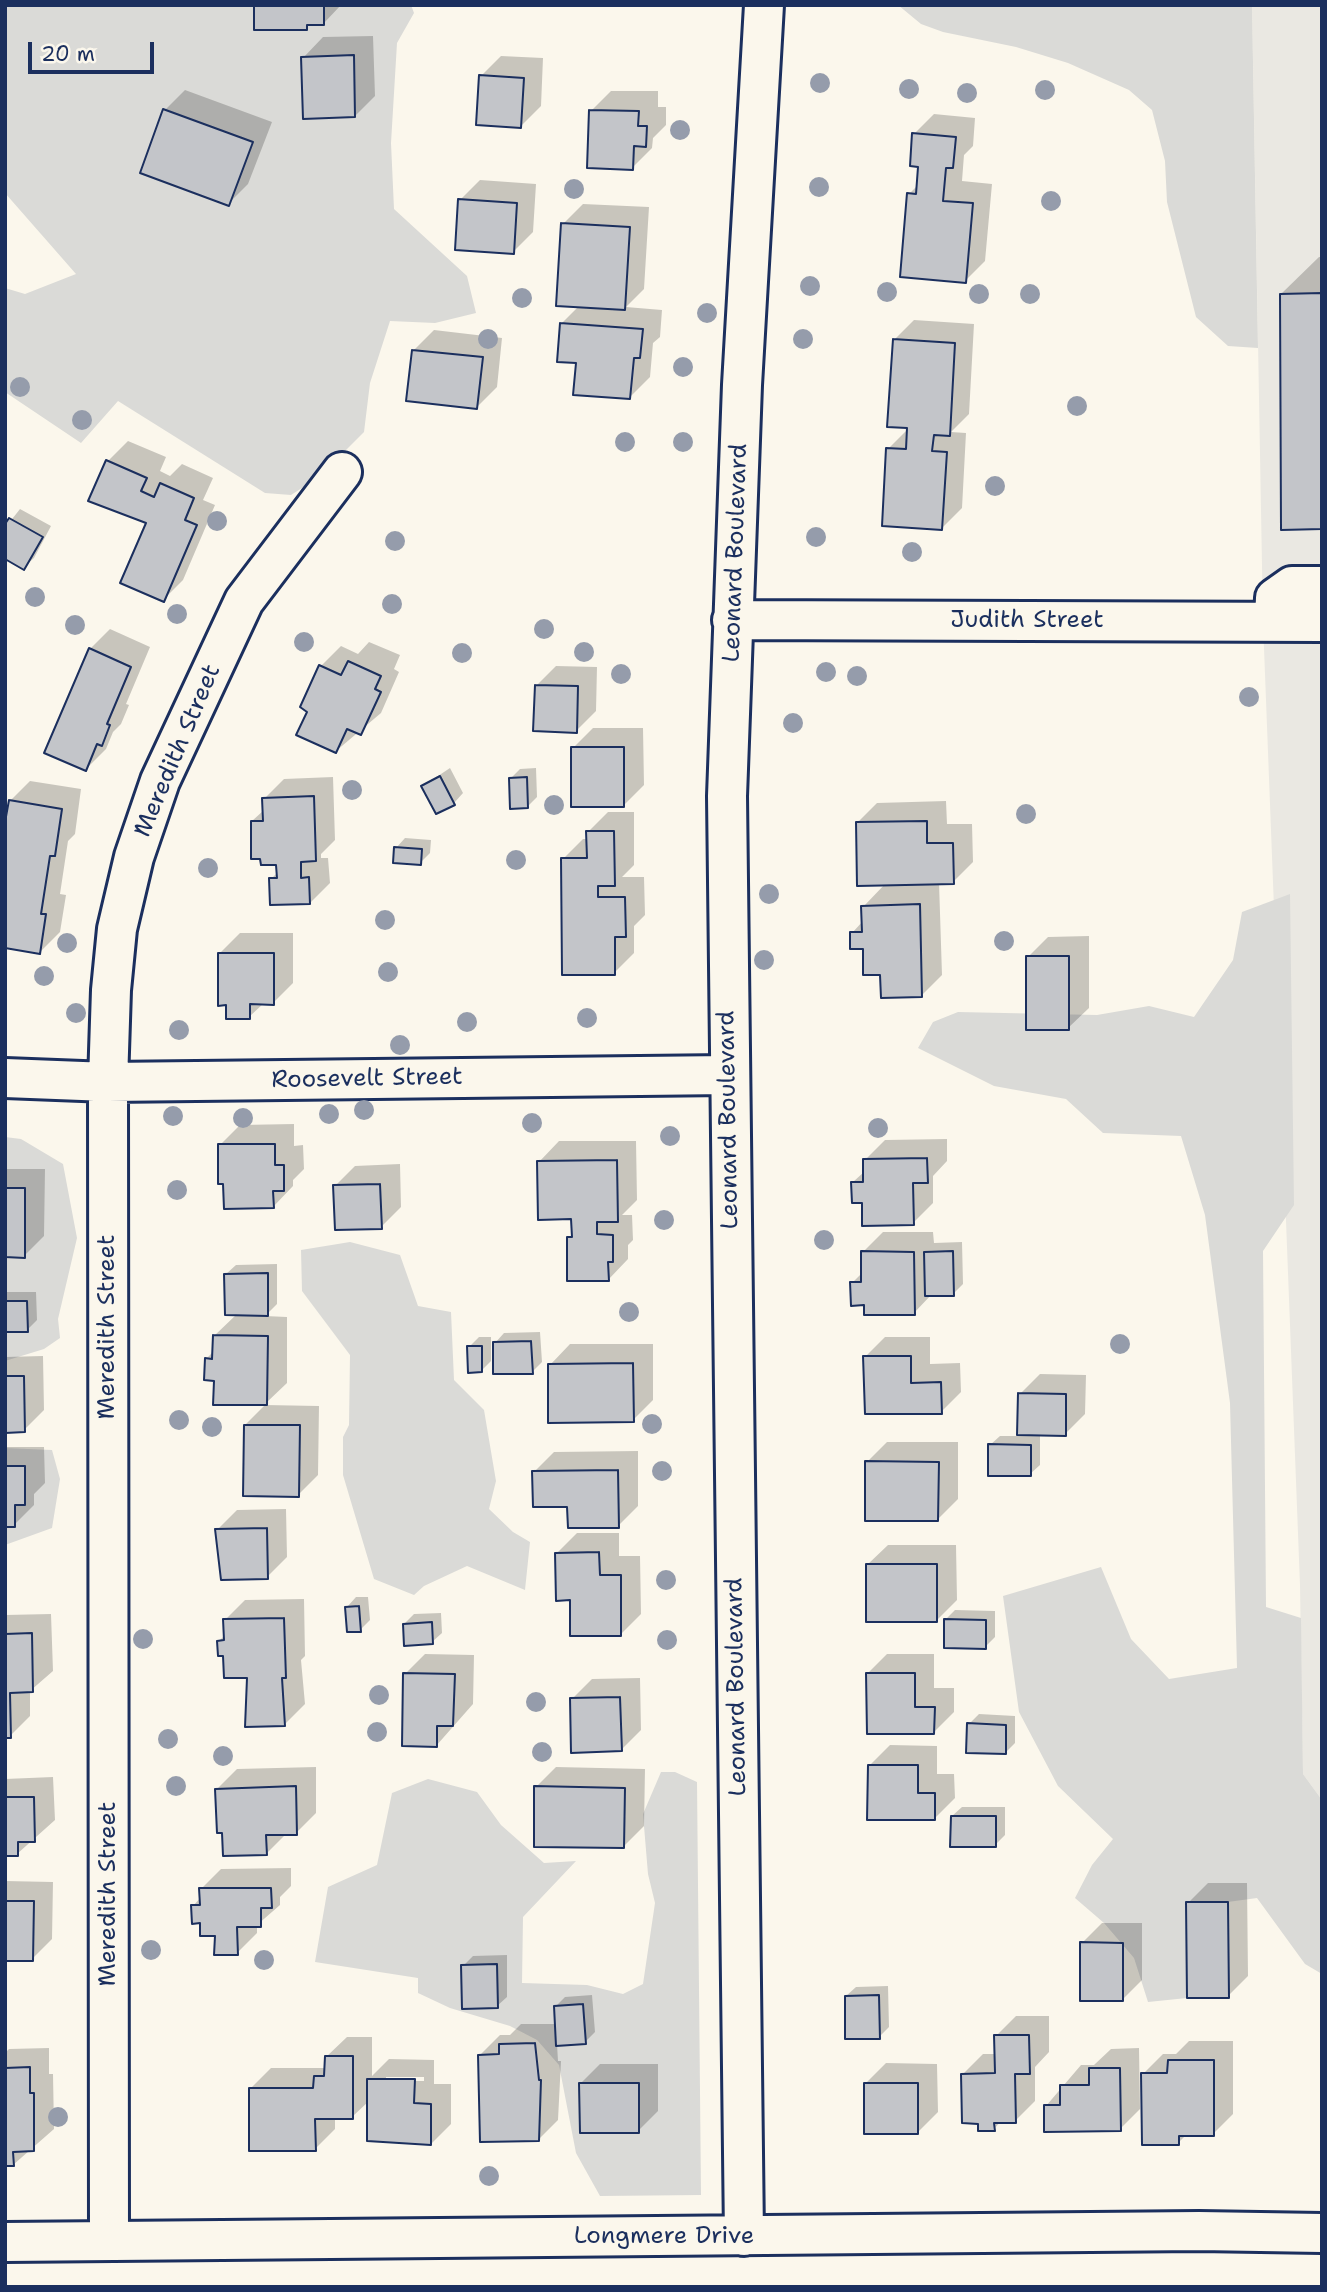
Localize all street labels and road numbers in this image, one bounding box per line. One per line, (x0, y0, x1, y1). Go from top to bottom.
street label: Leonard Boulevard (718, 443, 754, 663)
street label: Judith Street (950, 607, 1104, 635)
street label: Meredith Street (129, 660, 227, 842)
street label: Leonard Boulevard (713, 1010, 745, 1230)
street label: Roosevelt Street (271, 1063, 463, 1095)
street label: Meredith Street (94, 1235, 122, 1419)
street label: Leonard Boulevard (721, 1577, 753, 1797)
street label: Meredith Street (95, 1802, 123, 1986)
street label: Longmere Drive (574, 2223, 754, 2251)

